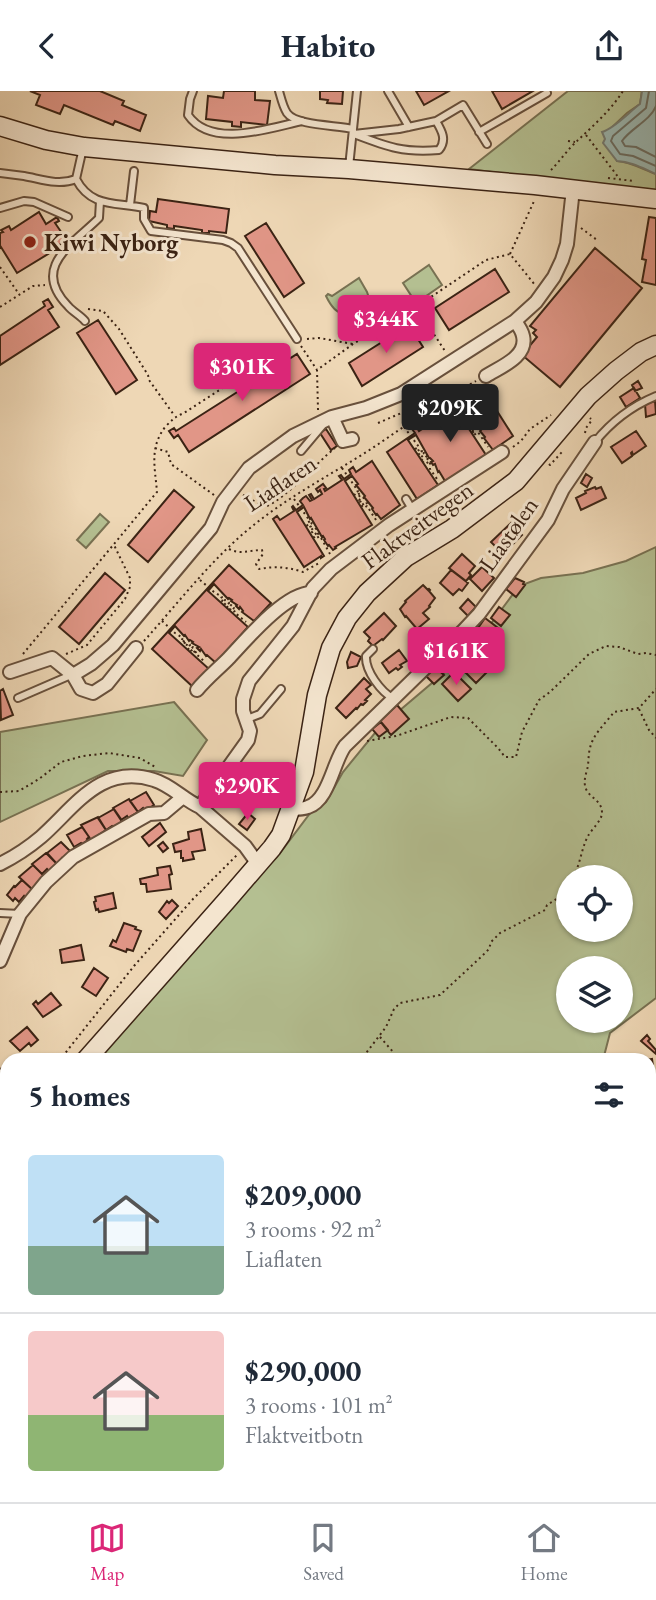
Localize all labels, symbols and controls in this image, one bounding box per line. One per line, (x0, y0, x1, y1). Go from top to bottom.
text: Habito (281, 25, 375, 67)
icon: back (28, 27, 66, 65)
icon: share (590, 27, 628, 65)
place label: Kiwi Nyborg (44, 227, 179, 259)
marker: Kiwi Nyborg (22, 234, 38, 250)
pin: $344K (337, 295, 435, 355)
text: $344K (354, 303, 418, 333)
pin: $301K (193, 343, 291, 403)
text: $301K (210, 351, 274, 381)
pin: $209K (401, 385, 499, 444)
text: $209K (418, 392, 482, 422)
street label: Liaflaten (238, 447, 322, 518)
street label: Flaktveitvegen (355, 474, 479, 576)
street label: Liastølen (471, 491, 545, 577)
pin: $161K (407, 627, 505, 687)
text: $161K (424, 635, 488, 665)
pin: $290K (198, 763, 296, 822)
text: $290K (215, 770, 279, 800)
map controls (556, 865, 633, 1033)
button: locate (556, 865, 633, 942)
button: layers (556, 956, 633, 1033)
text: 5 homes (28, 1076, 130, 1115)
icon: filters (590, 1076, 628, 1114)
text: $209,000 (245, 1175, 361, 1214)
icon: home (84, 1183, 168, 1267)
text: 3 rooms · 92 m² (245, 1214, 382, 1244)
text: Liaflaten (245, 1244, 322, 1274)
text: $290,000 (245, 1351, 361, 1390)
icon: home (84, 1359, 168, 1443)
text: 3 rooms · 101 m² (245, 1390, 393, 1420)
text: Flaktveitbotn (245, 1420, 363, 1450)
tab: Map (88, 1519, 126, 1586)
tab: Saved (303, 1519, 344, 1586)
tab: Home (521, 1519, 568, 1586)

